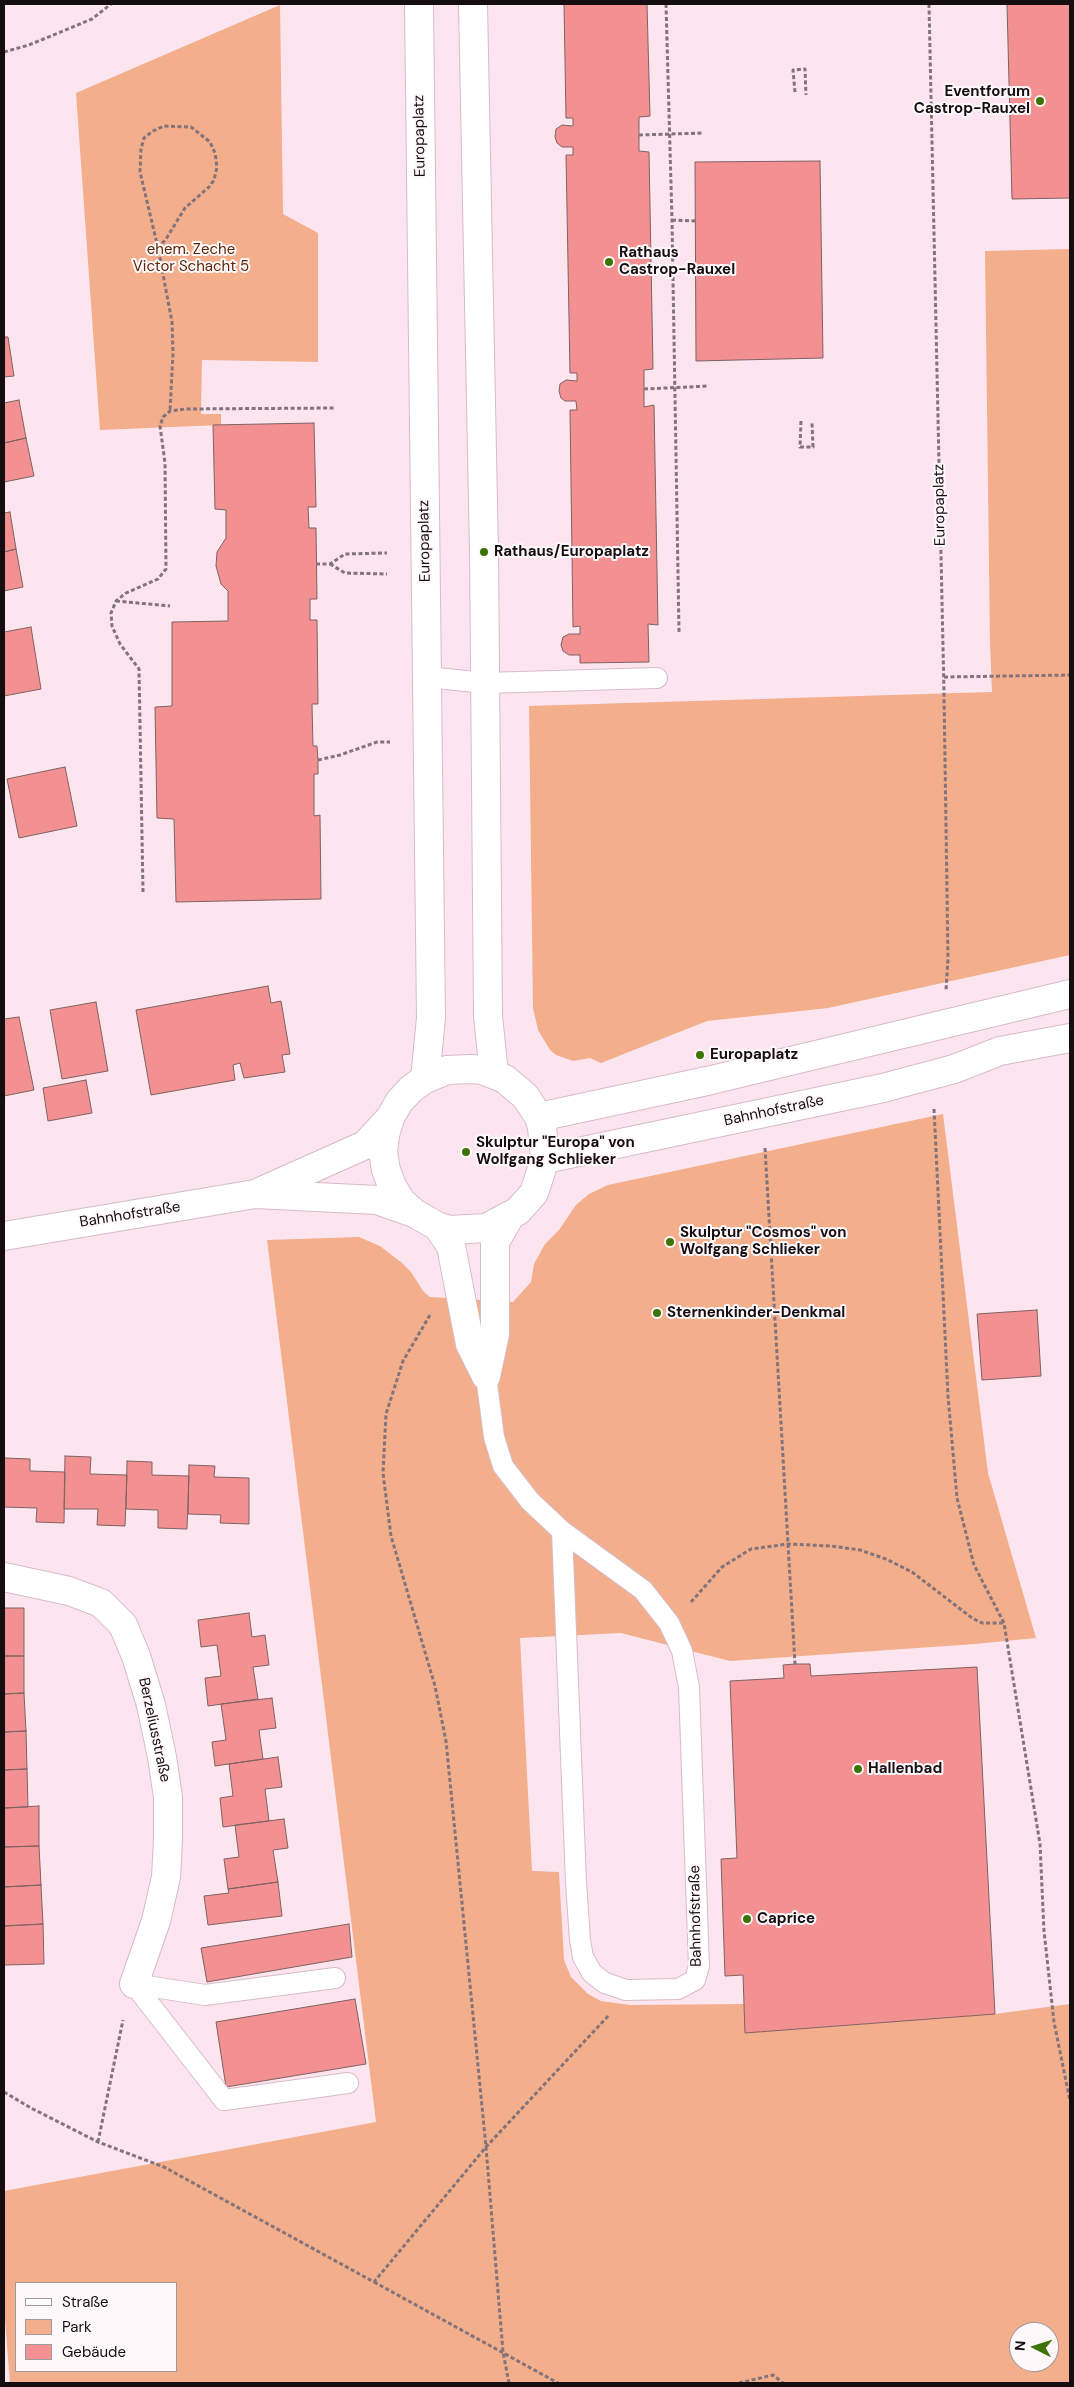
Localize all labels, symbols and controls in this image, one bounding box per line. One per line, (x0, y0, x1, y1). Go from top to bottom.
place label: Eventforum Castrop-Rauxel (914, 83, 1030, 118)
street label: Europaplatz (410, 95, 430, 177)
marker: Eventforum Castrop-Rauxel (1034, 95, 1046, 107)
park label: ehem. Zeche Victor Schacht 5 (133, 241, 249, 276)
place label: Rathaus Castrop-Rauxel (619, 244, 735, 279)
marker: Rathaus Castrop-Rauxel (603, 256, 615, 268)
street label: Europaplatz (930, 464, 950, 546)
street label: Europaplatz (415, 500, 435, 582)
place label: Rathaus/Europaplatz (494, 543, 649, 561)
marker: Rathaus/Europaplatz (478, 546, 490, 558)
place label: Europaplatz (710, 1046, 798, 1064)
marker: Europaplatz (694, 1049, 706, 1061)
street label: Bahnhofstraße (722, 1092, 826, 1130)
place label: Skulptur "Europa" von Wolfgang Schlieker (476, 1134, 635, 1169)
marker: Skulptur "Europa" von Wolfgang Schlieker (460, 1146, 472, 1158)
street label: Bahnhofstraße (78, 1198, 182, 1232)
place label: Skulptur "Cosmos" von Wolfgang Schlieker (680, 1224, 846, 1259)
marker: Skulptur "Cosmos" von Wolfgang Schlieker (664, 1236, 676, 1248)
place label: Sternenkinder-Denkmal (667, 1304, 845, 1322)
marker: Sternenkinder-Denkmal (651, 1307, 663, 1319)
street label: Berzeliusstraße (134, 1676, 174, 1784)
place label: Hallenbad (868, 1760, 942, 1778)
marker: Hallenbad (852, 1763, 864, 1775)
street label: Bahnhofstraße (686, 1865, 706, 1967)
place label: Caprice (757, 1910, 815, 1928)
marker: Caprice (741, 1913, 753, 1925)
legend (15, 2282, 178, 2372)
text: Straße (62, 2292, 109, 2312)
text: Park (62, 2317, 92, 2337)
north arrow (1009, 2322, 1059, 2372)
text: N (1011, 2340, 1029, 2352)
text: Gebäude (62, 2342, 126, 2362)

